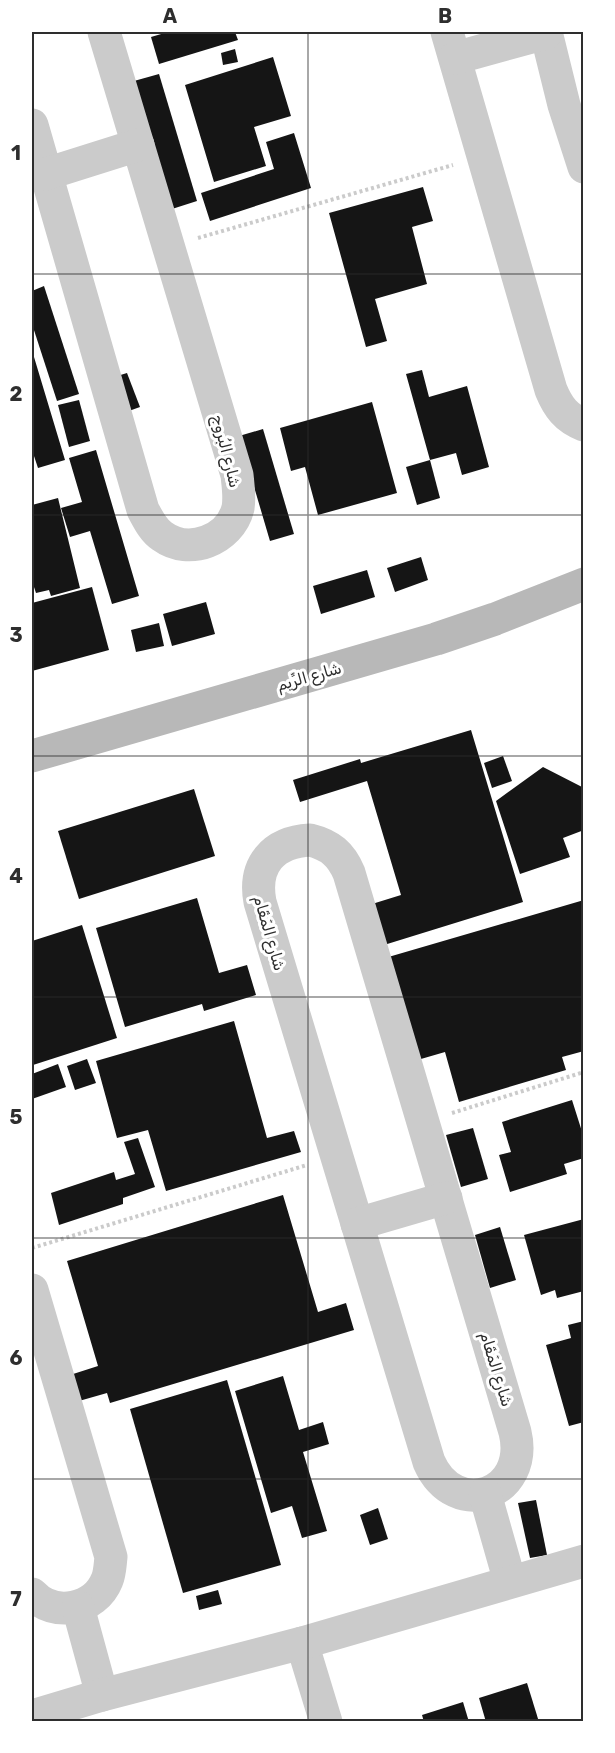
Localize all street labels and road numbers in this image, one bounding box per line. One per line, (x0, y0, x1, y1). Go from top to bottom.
street label: شارع البُروج (206, 413, 245, 490)
street label: شارع الرِّيم (275, 658, 344, 697)
street label: شارع المَقَام (248, 893, 289, 973)
street label: شارع المَقَام (474, 1330, 517, 1409)

